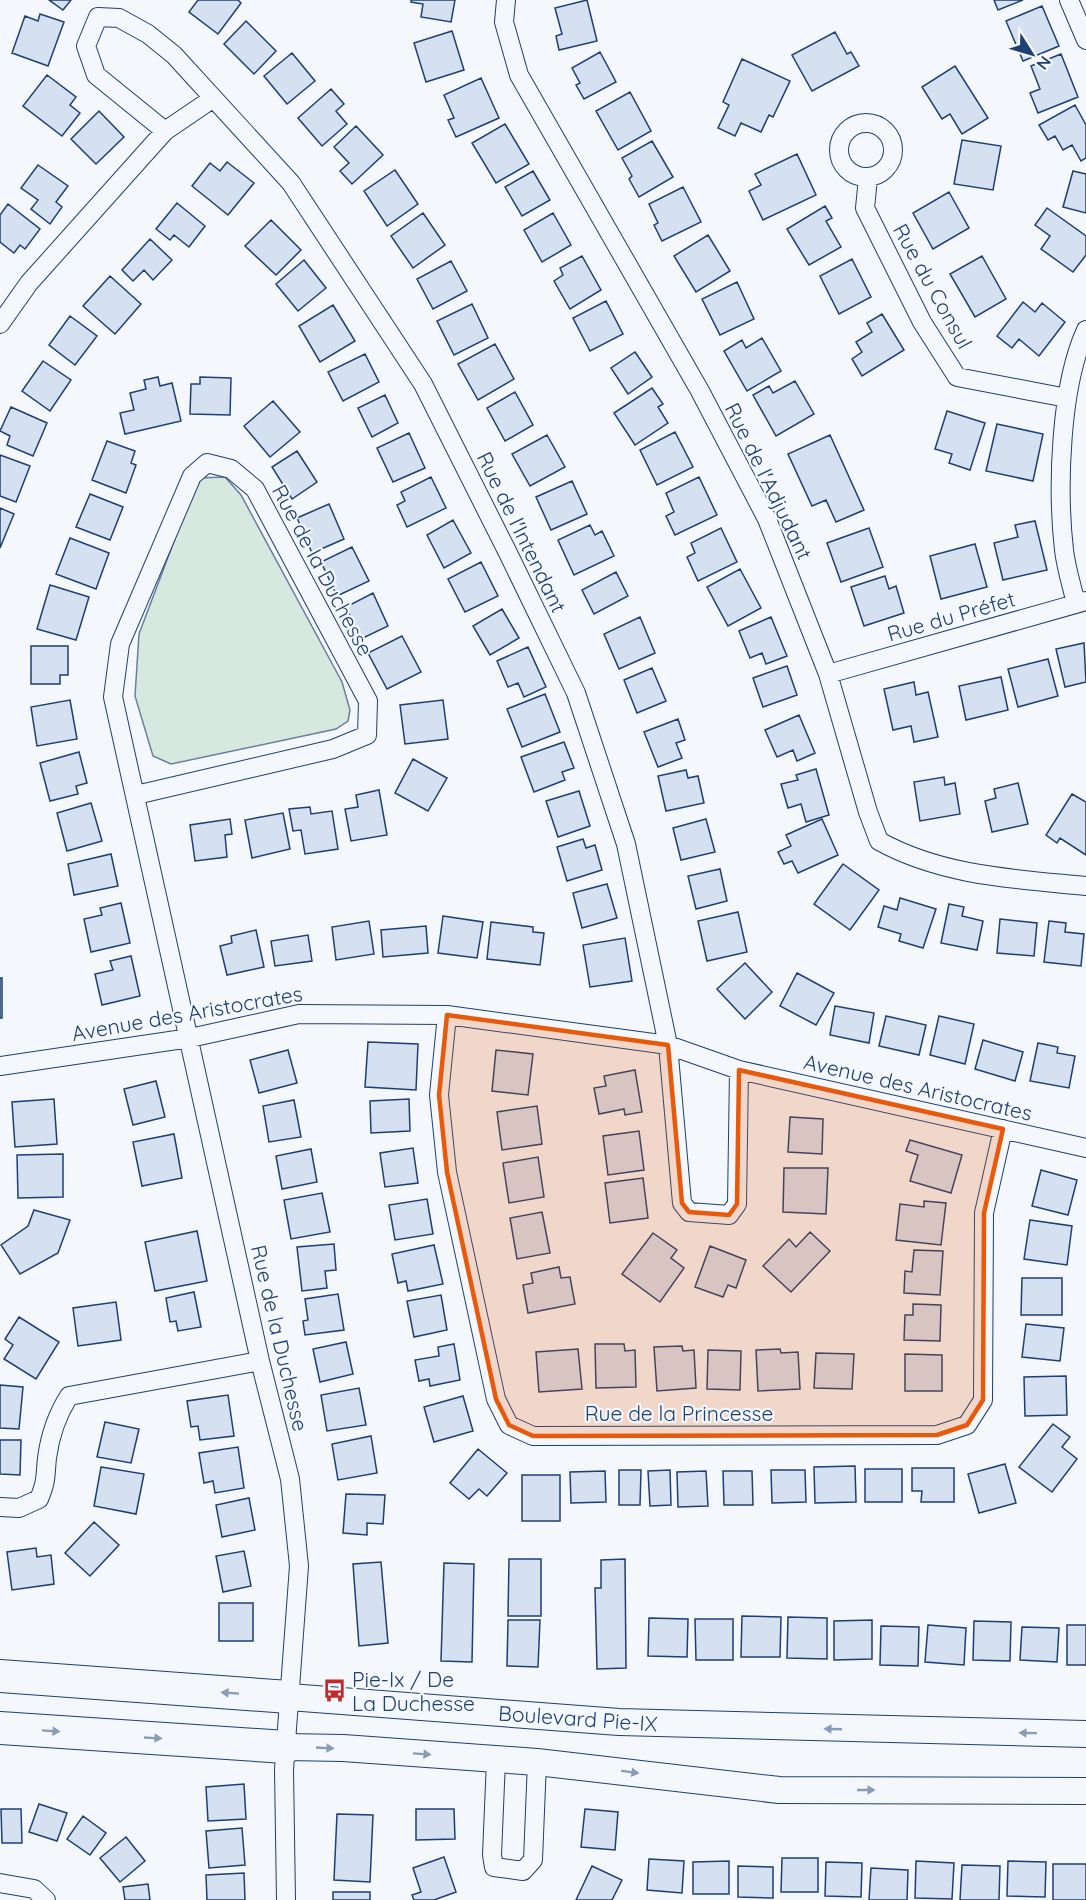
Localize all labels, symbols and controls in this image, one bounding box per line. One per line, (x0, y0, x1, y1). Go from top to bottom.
north arrow (1002, 24, 1062, 84)
text: N (1032, 52, 1056, 74)
street label: Rue du Consul (888, 219, 978, 353)
street label: Rue de l'Adjudant (720, 398, 818, 564)
street label: Rue de l'Intendant (472, 447, 572, 617)
street label: Rue de la Duchesse (267, 480, 379, 660)
street label: Rue du Préfet (884, 585, 1018, 647)
street label: Avenue des Aristocrates (70, 980, 304, 1046)
street label: Avenue des Aristocrates (801, 1048, 1035, 1126)
street label: Rue de la Duchesse (246, 1242, 314, 1434)
street label: Rue de la Princesse (585, 1400, 773, 1426)
place label: Pie-Ix / De La Duchesse (352, 1666, 475, 1716)
bus stop icon: Pie-Ix / De La Duchesse (321, 1678, 347, 1704)
one-way arrow (221, 1688, 240, 1698)
street label: Boulevard Pie-IX (497, 1699, 659, 1737)
one-way arrow (823, 1725, 842, 1734)
one-way arrow (41, 1726, 60, 1735)
one-way arrow (1018, 1728, 1037, 1737)
one-way arrow (143, 1733, 162, 1742)
one-way arrow (315, 1743, 334, 1752)
one-way arrow (412, 1749, 431, 1759)
one-way arrow (621, 1768, 640, 1777)
one-way arrow (857, 1785, 876, 1795)

